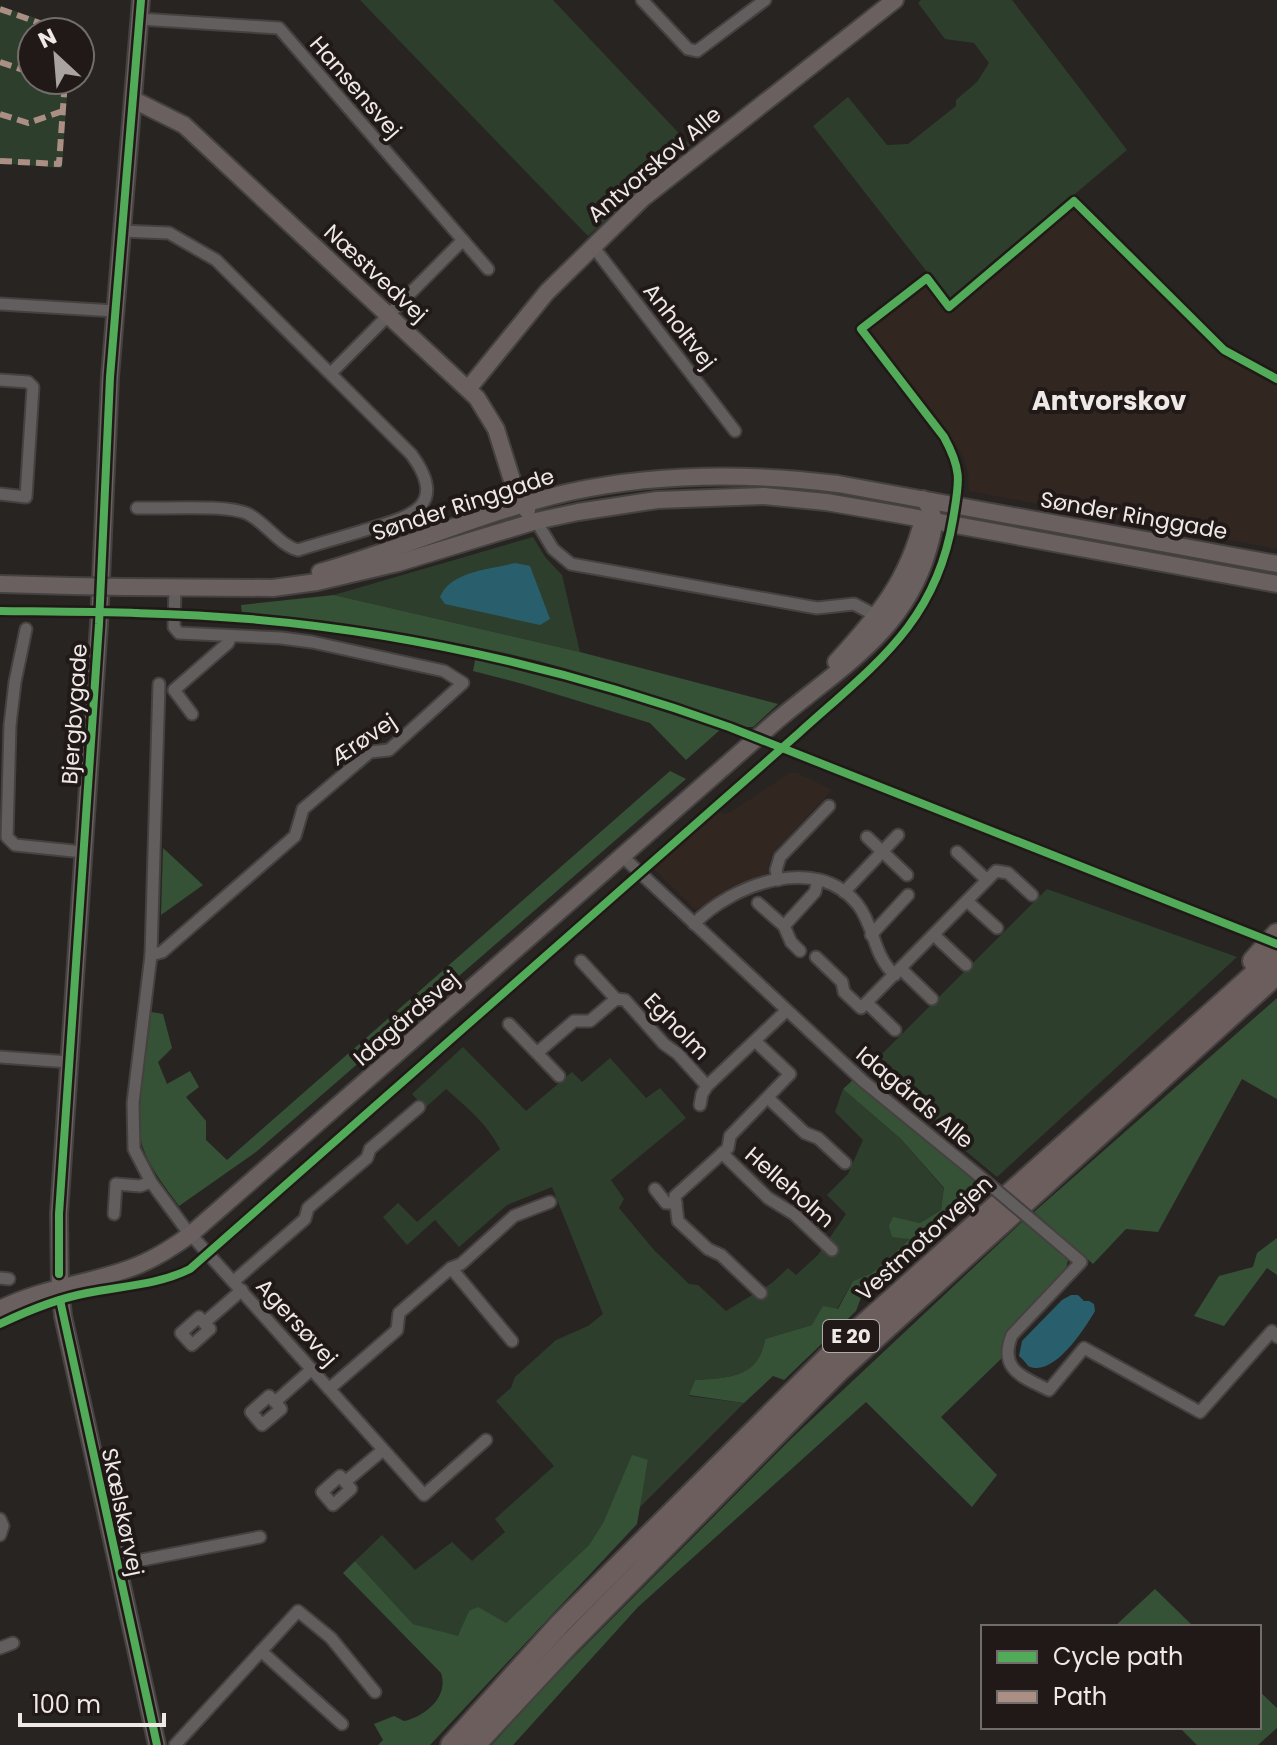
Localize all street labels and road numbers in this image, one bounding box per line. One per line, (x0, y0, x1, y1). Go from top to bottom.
street label: Hansensvej (302, 29, 409, 145)
street label: Antvorskov Alle (581, 99, 728, 230)
street label: Næstvedvej (317, 217, 434, 330)
street label: Anholtvej (636, 277, 723, 376)
street label: Sønder Ringgade (368, 460, 558, 549)
street label: Sønder Ringgade (1038, 484, 1230, 547)
street label: Bjergbygade (54, 643, 95, 786)
street label: Ærøvej (324, 706, 402, 773)
street label: Idagårdsvej (347, 964, 466, 1073)
street label: Egholm (637, 986, 716, 1067)
street label: Idagårds Alle (849, 1039, 980, 1156)
street label: Helleholm (738, 1140, 841, 1235)
street label: Vestmotorvejen (849, 1169, 999, 1308)
street label: Agersøvej (249, 1272, 344, 1373)
road number: E 20 (823, 1320, 879, 1352)
street label: Skælskørvej (94, 1445, 151, 1579)

